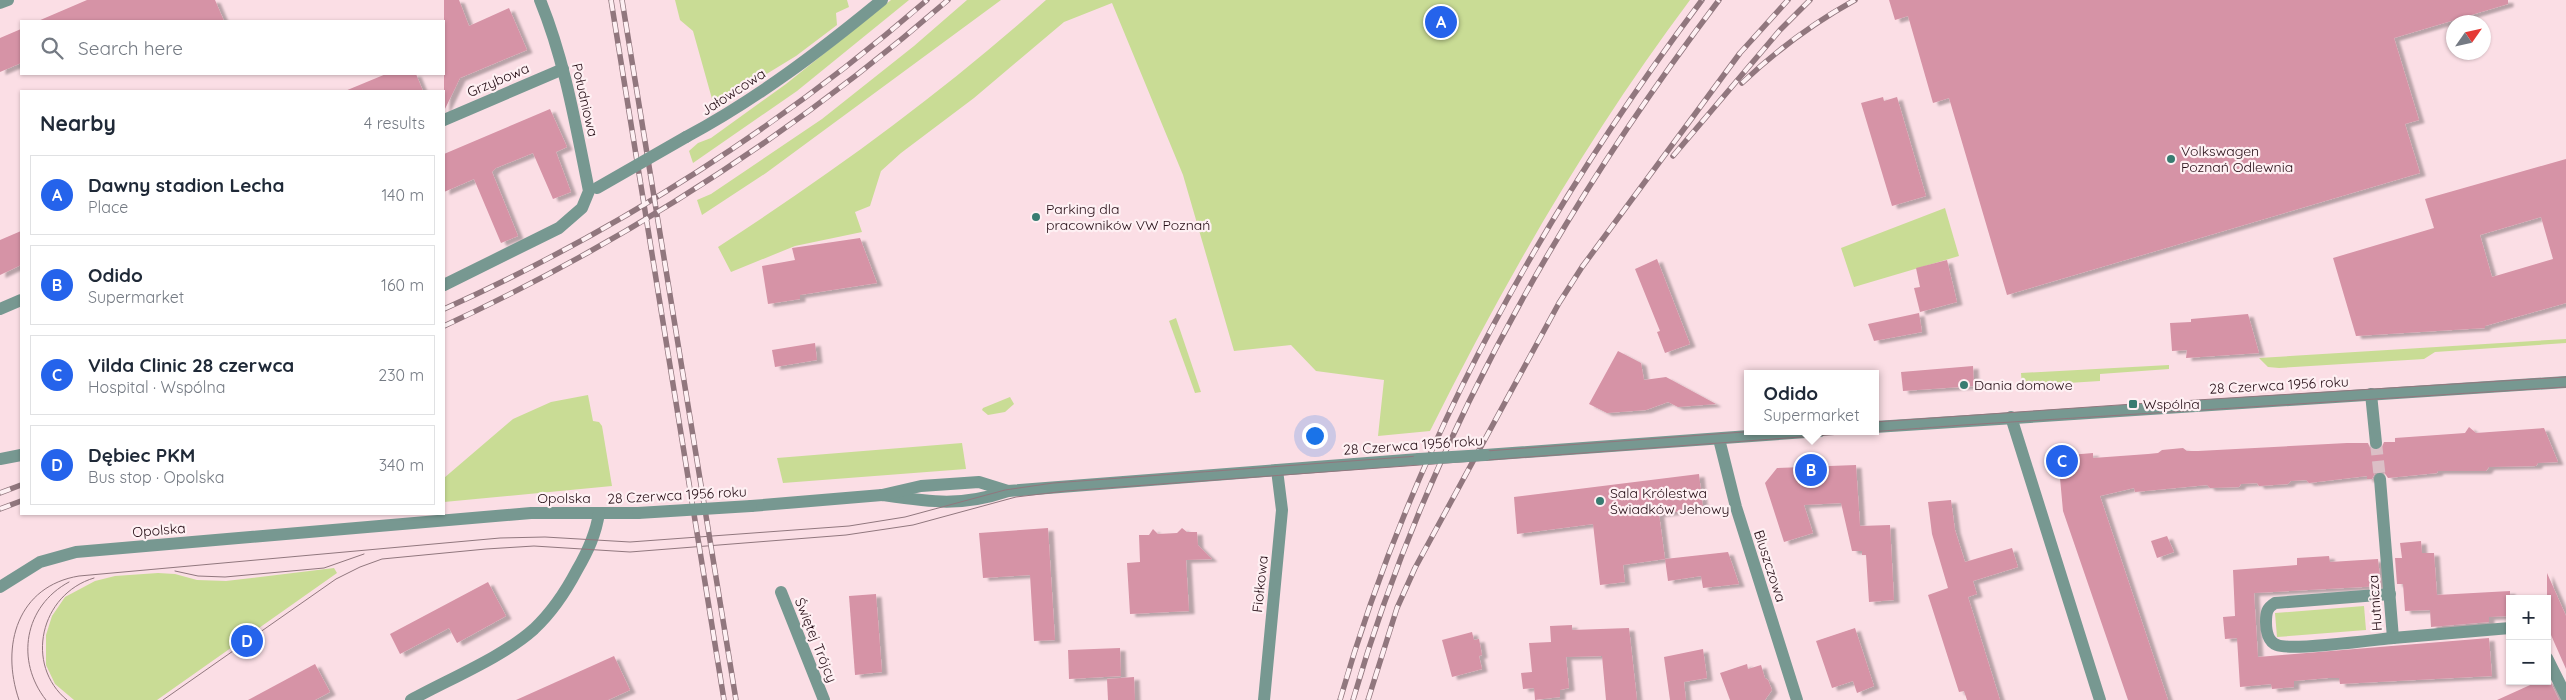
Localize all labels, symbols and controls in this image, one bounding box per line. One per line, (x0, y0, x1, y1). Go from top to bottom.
pin: A (1425, 3, 1457, 41)
north arrow (2446, 15, 2491, 60)
search box (20, 20, 445, 75)
icon: search (38, 34, 66, 62)
text: Search here (78, 36, 183, 60)
street label: Grzybowa (464, 59, 532, 101)
street label: Południowa (568, 61, 602, 139)
street label: Jałowcowa (697, 64, 769, 120)
text: Nearby (40, 110, 116, 136)
text: 4 results (364, 113, 425, 133)
place label: Volkswagen Poznań Odlewnia (2181, 142, 2293, 176)
marker: Volkswagen Poznań Odlewnia (2165, 153, 2177, 165)
text: Dawny stadion Lecha (88, 173, 284, 197)
text: A (52, 185, 62, 205)
text: 140 m (381, 185, 424, 205)
text: Place (88, 197, 128, 217)
place label: Parking dla pracowników VW Poznań (1046, 200, 1210, 234)
marker: Parking dla pracowników VW Poznań (1030, 211, 1042, 223)
text: Odido (88, 263, 143, 287)
text: B (52, 275, 62, 295)
text: 160 m (381, 275, 424, 295)
text: Supermarket (88, 287, 184, 307)
text: Vilda Clinic 28 czerwca (88, 353, 294, 377)
text: C (52, 365, 62, 385)
text: 230 m (378, 365, 424, 385)
popup (1744, 370, 1879, 435)
street label: 28 Czerwca 1956 roku (2209, 372, 2349, 398)
place label: Dania domowe (1974, 376, 2073, 394)
text: Hospital · Wspólna (88, 377, 225, 397)
marker: Dania domowe (1958, 379, 1970, 391)
text: Odido (1763, 381, 1818, 405)
place label: Wspólna (2143, 395, 2200, 413)
marker: Wspólna (2127, 398, 2139, 410)
text: Supermarket (1763, 405, 1860, 425)
your location (1302, 423, 1328, 449)
street label: 28 Czerwca 1956 roku (1343, 431, 1483, 459)
pin: C (2046, 442, 2078, 480)
text: Dębiec PKM (88, 443, 195, 467)
pin: B (1795, 451, 1827, 489)
text: D (51, 455, 63, 475)
text: 340 m (379, 455, 424, 475)
text: Bus stop · Opolska (88, 467, 224, 487)
street label: 28 Czerwca 1956 roku (607, 482, 747, 508)
place label: Sala Królestwa Świadków Jehowy (1610, 484, 1729, 518)
street label: Opolska (537, 489, 591, 507)
marker: Sala Królestwa Świadków Jehowy (1594, 495, 1606, 507)
street label: Opolska (132, 519, 186, 541)
street label: Bluszczowa (1750, 528, 1790, 604)
street label: Fiołkowa (1248, 555, 1272, 613)
street label: Hutnicza (2364, 574, 2386, 632)
street label: Świętej Trójcy (791, 595, 841, 685)
map controls (2506, 595, 2551, 685)
button: + (2506, 595, 2551, 640)
pin: D (231, 622, 263, 660)
button: − (2506, 640, 2551, 685)

